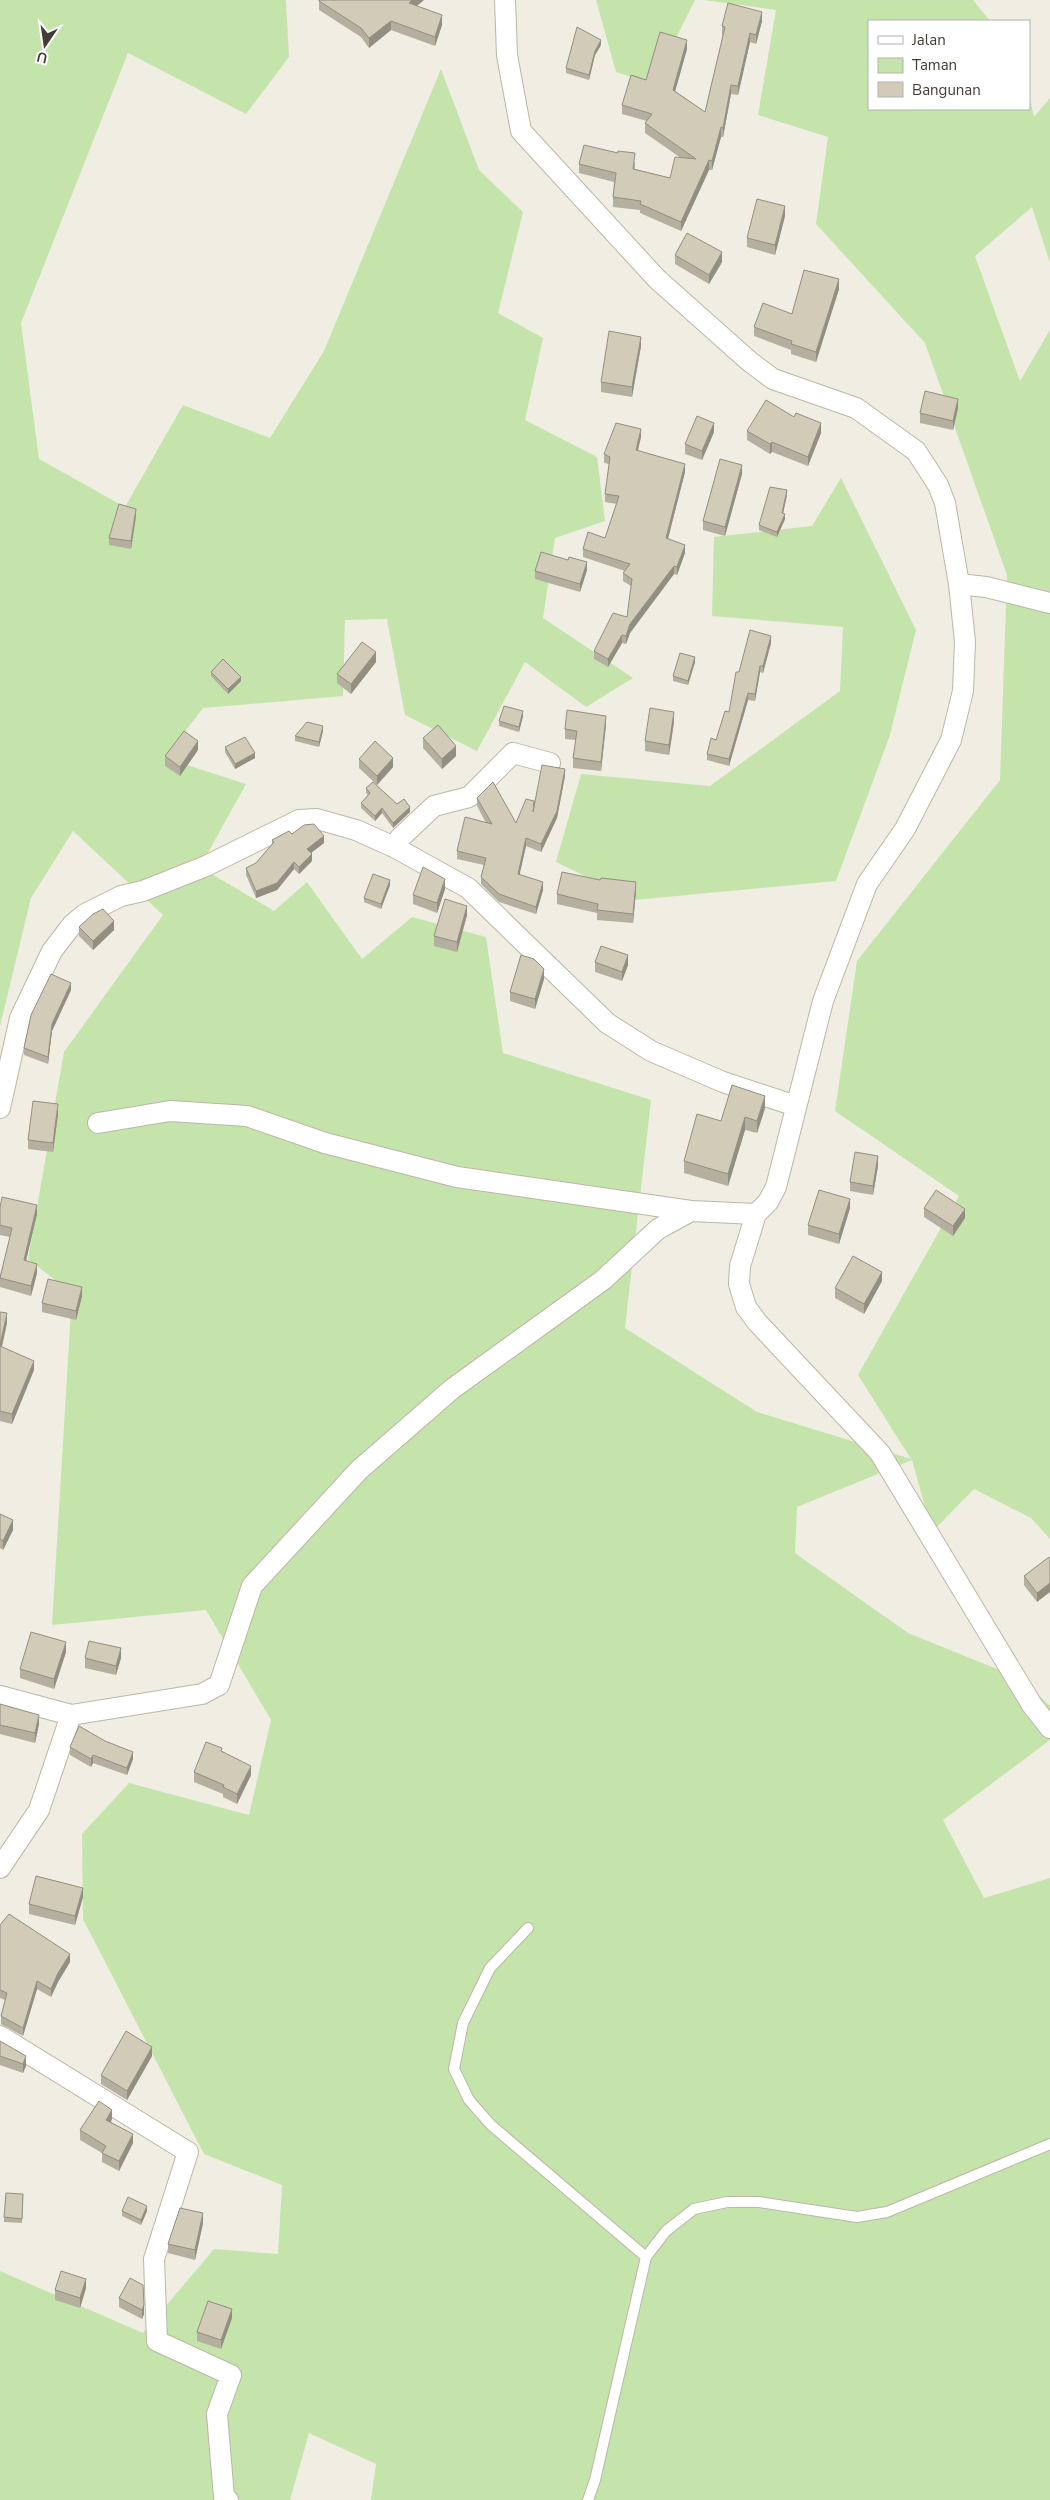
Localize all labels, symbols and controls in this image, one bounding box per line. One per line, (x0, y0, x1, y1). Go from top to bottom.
north arrow (20, 20, 70, 70)
legend (868, 20, 1030, 110)
text: Jalan (911, 30, 946, 50)
text: U (35, 47, 49, 68)
text: Taman (912, 55, 957, 75)
text: Bangunan (912, 80, 981, 100)

